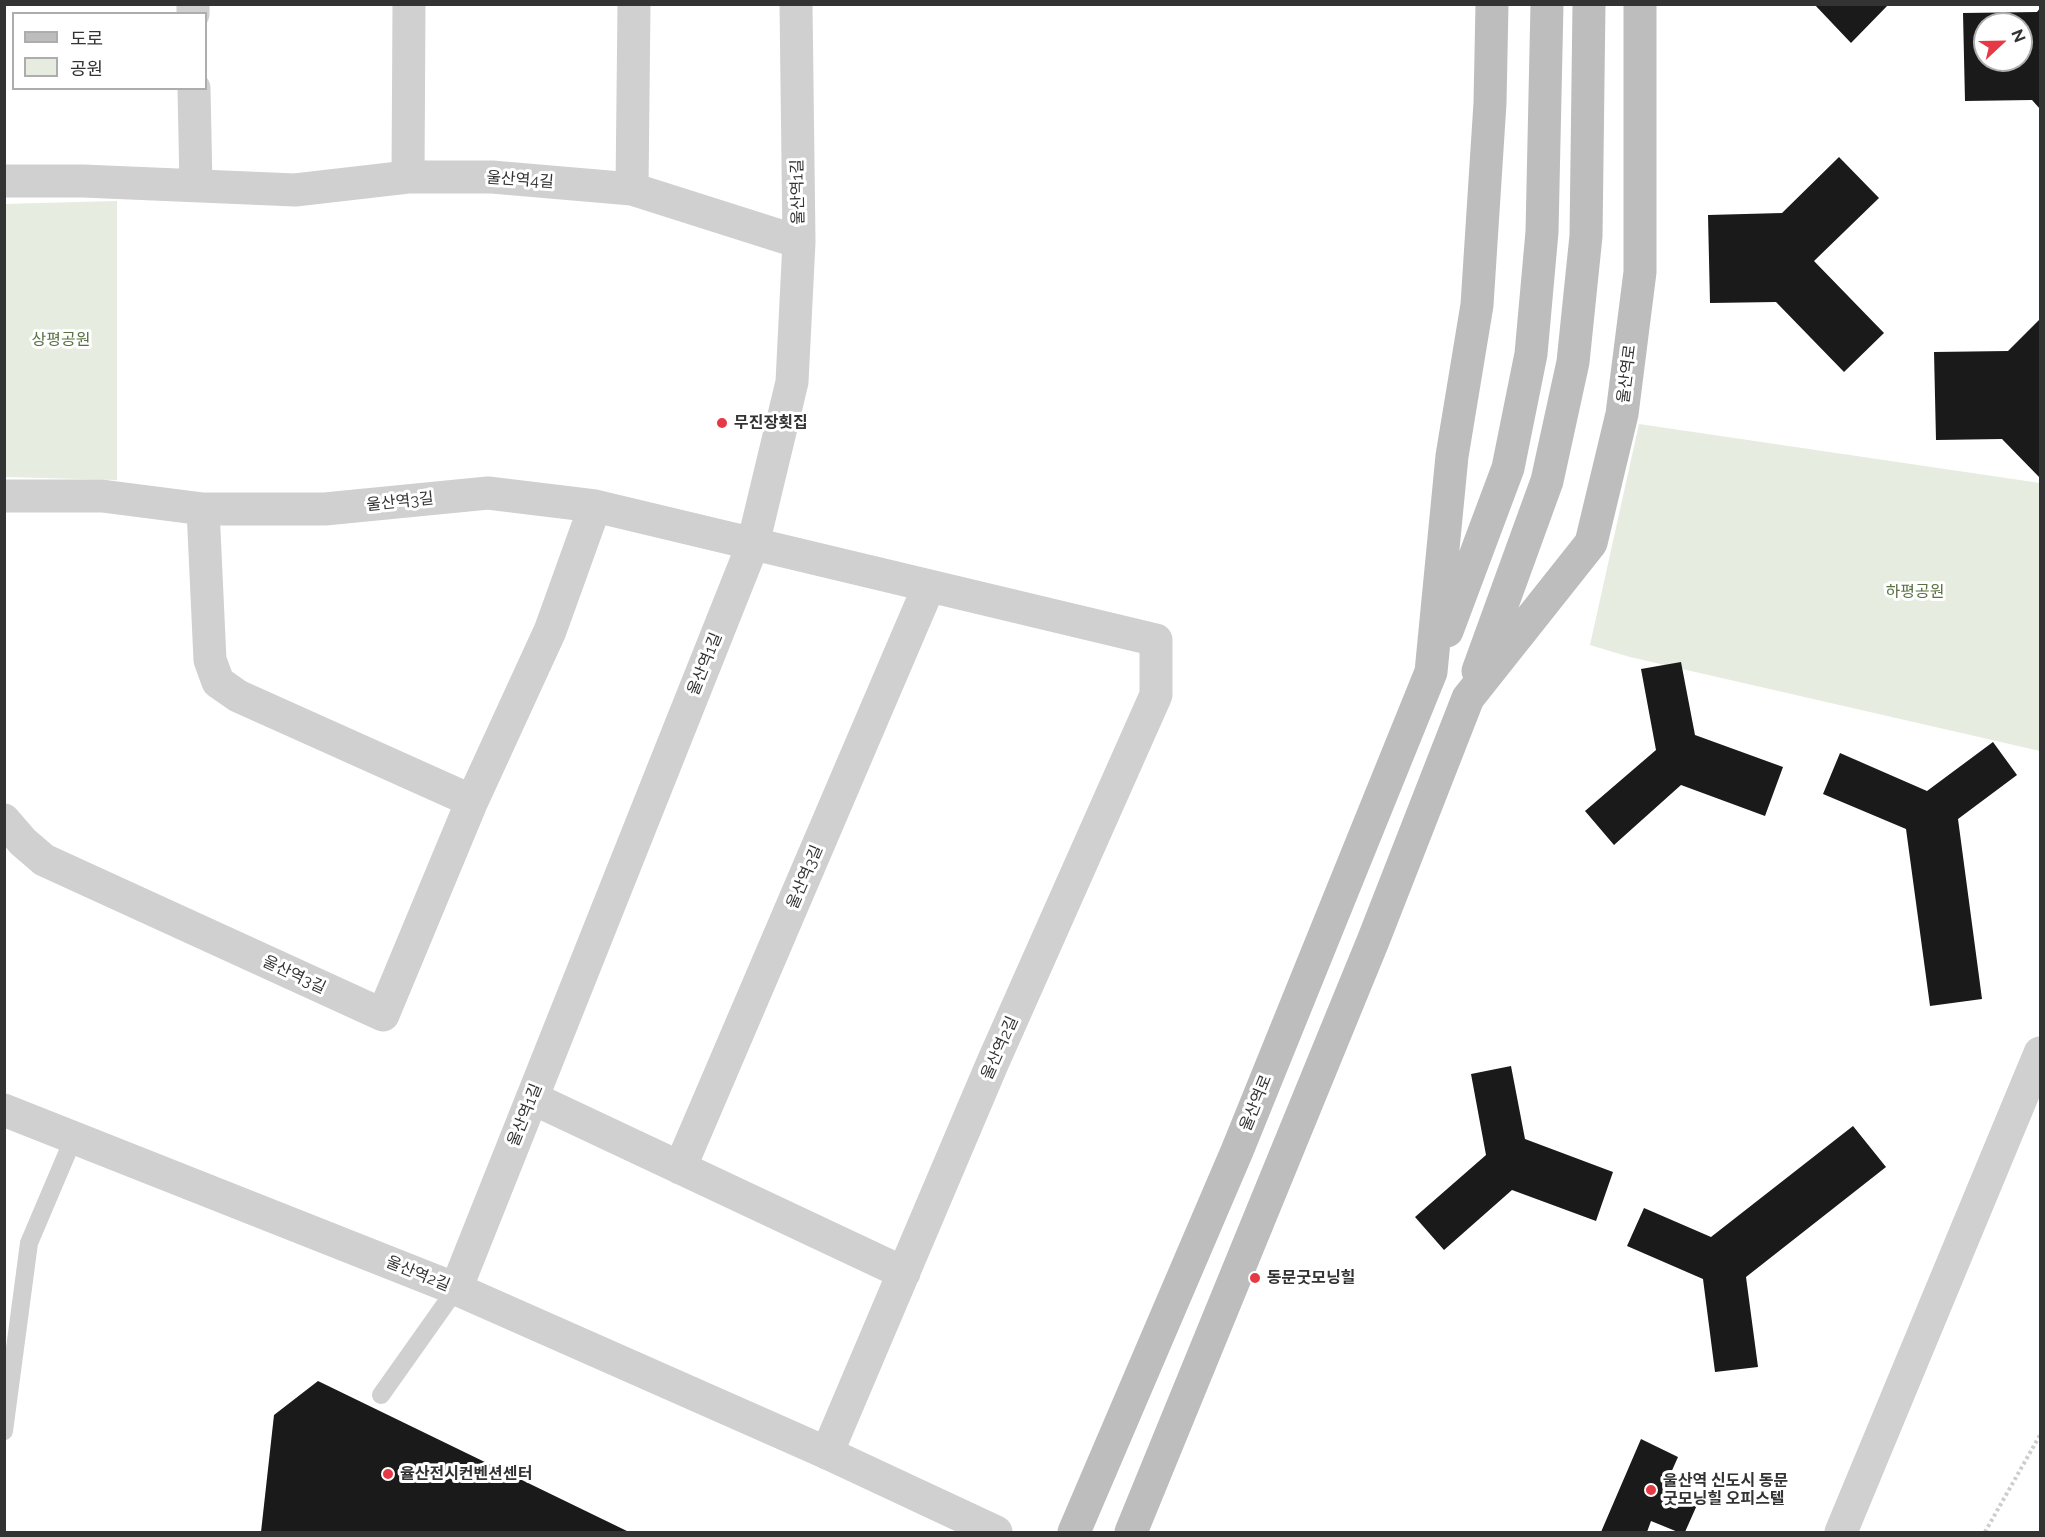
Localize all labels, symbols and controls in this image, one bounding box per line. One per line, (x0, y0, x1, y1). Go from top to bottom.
legend (12, 12, 207, 90)
north arrow (1973, 12, 2033, 72)
text: N (2007, 27, 2029, 45)
text: 도로 (70, 28, 103, 49)
text: 공원 (70, 58, 103, 79)
street label: 울산역1길 (788, 159, 808, 225)
street label: 울산역4길 (486, 168, 554, 192)
park label: 상평공원 (32, 330, 90, 350)
street label: 울산역로 (1614, 344, 1640, 404)
place label: 무진장횟집 (734, 413, 808, 433)
marker: 무진장횟집 (715, 416, 729, 430)
street label: 울산역3길 (365, 489, 435, 515)
park label: 하평공원 (1886, 582, 1944, 602)
street label: 울산역1길 (684, 630, 726, 698)
street label: 울산역3길 (783, 842, 827, 912)
street label: 울산역3길 (259, 952, 329, 998)
street label: 울산역2길 (978, 1013, 1022, 1083)
street label: 울산역로 (1236, 1072, 1276, 1134)
street label: 울산역1길 (504, 1081, 546, 1149)
street label: 울산역2길 (383, 1253, 453, 1295)
place label: 동문굿모닝힐 (1267, 1268, 1355, 1288)
marker: 동문굿모닝힐 (1248, 1271, 1262, 1285)
place label: 율산전시컨벤션센터 (400, 1464, 532, 1484)
marker: 율산전시컨벤션센터 (381, 1467, 395, 1481)
place label: 울산역 신도시 동문 굿모닝힐 오피스텔 (1663, 1471, 1788, 1509)
marker: 울산역 신도시 동문 굿모닝힐 오피스텔 (1644, 1483, 1658, 1497)

